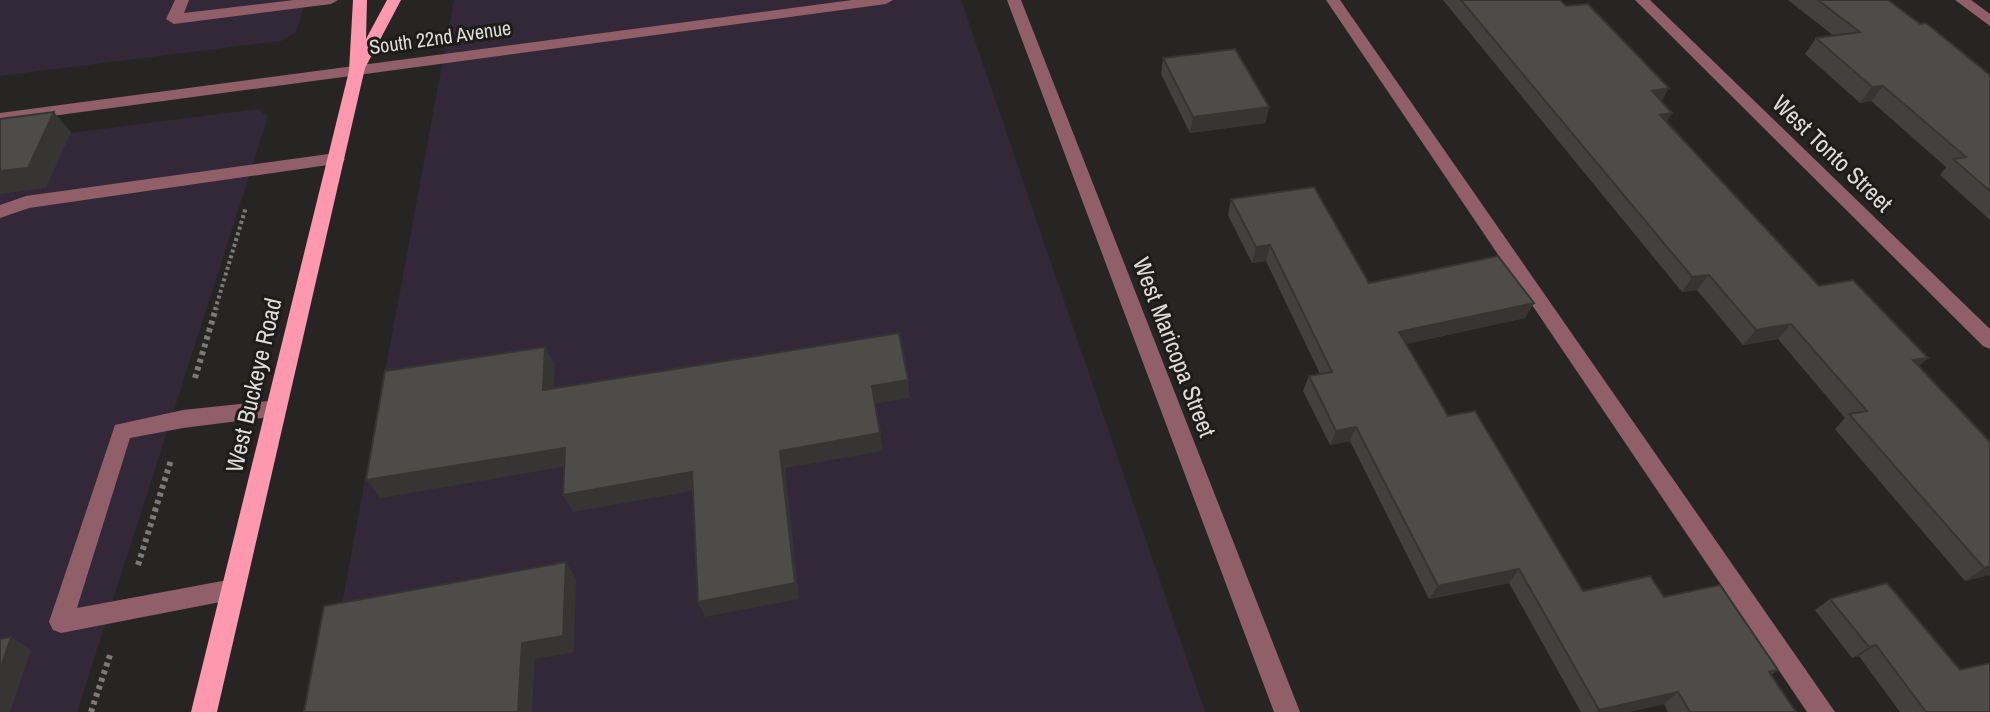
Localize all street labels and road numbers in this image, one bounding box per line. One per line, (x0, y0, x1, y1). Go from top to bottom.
street label: South 22nd Avenue (367, 14, 513, 60)
street label: West Tonto Street (1766, 87, 1901, 219)
street label: West Maricopa Street (1126, 253, 1224, 442)
street label: West Buckeye Road (217, 295, 289, 475)

